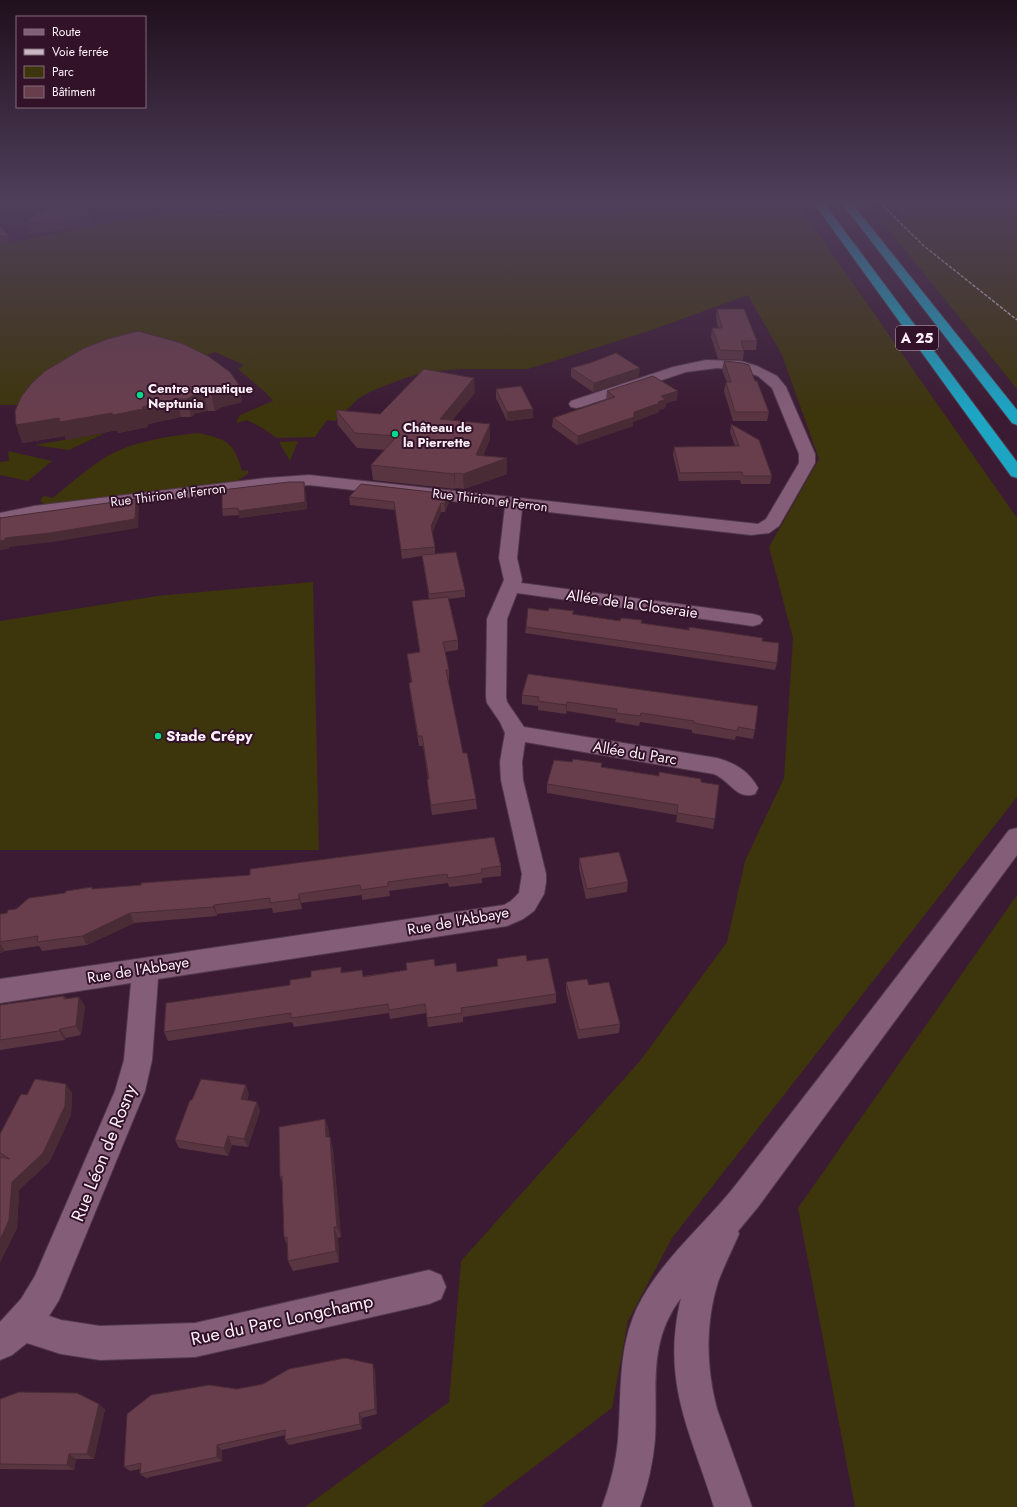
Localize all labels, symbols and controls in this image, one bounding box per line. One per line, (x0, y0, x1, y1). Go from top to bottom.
legend (16, 16, 146, 108)
text: Route (52, 23, 81, 41)
text: Voie ferrée (52, 43, 108, 61)
text: Parc (52, 63, 74, 81)
text: Bâtiment (52, 83, 95, 101)
road number: A 25 (896, 326, 938, 350)
place label: Centre aquatique Neptunia (148, 379, 253, 413)
marker: Centre aquatique Neptunia (135, 390, 145, 400)
place label: Château de la Pierrette (403, 418, 473, 452)
marker: Château de la Pierrette (390, 429, 400, 439)
street label: Rue Thirion et Ferron (109, 479, 227, 511)
street label: Rue Thirion et Ferron (431, 484, 549, 516)
street label: Allée de la Closeraie (565, 584, 699, 624)
place label: Stade Crépy (166, 725, 253, 747)
marker: Stade Crépy (153, 731, 163, 741)
street label: Allée du Parc (591, 736, 679, 770)
street label: Rue de l'Abbaye (405, 901, 511, 941)
street label: Rue de l'Abbaye (85, 951, 191, 989)
street label: Rue Léon de Rosny (65, 1081, 143, 1225)
street label: Rue du Parc Longchamp (188, 1288, 376, 1352)

